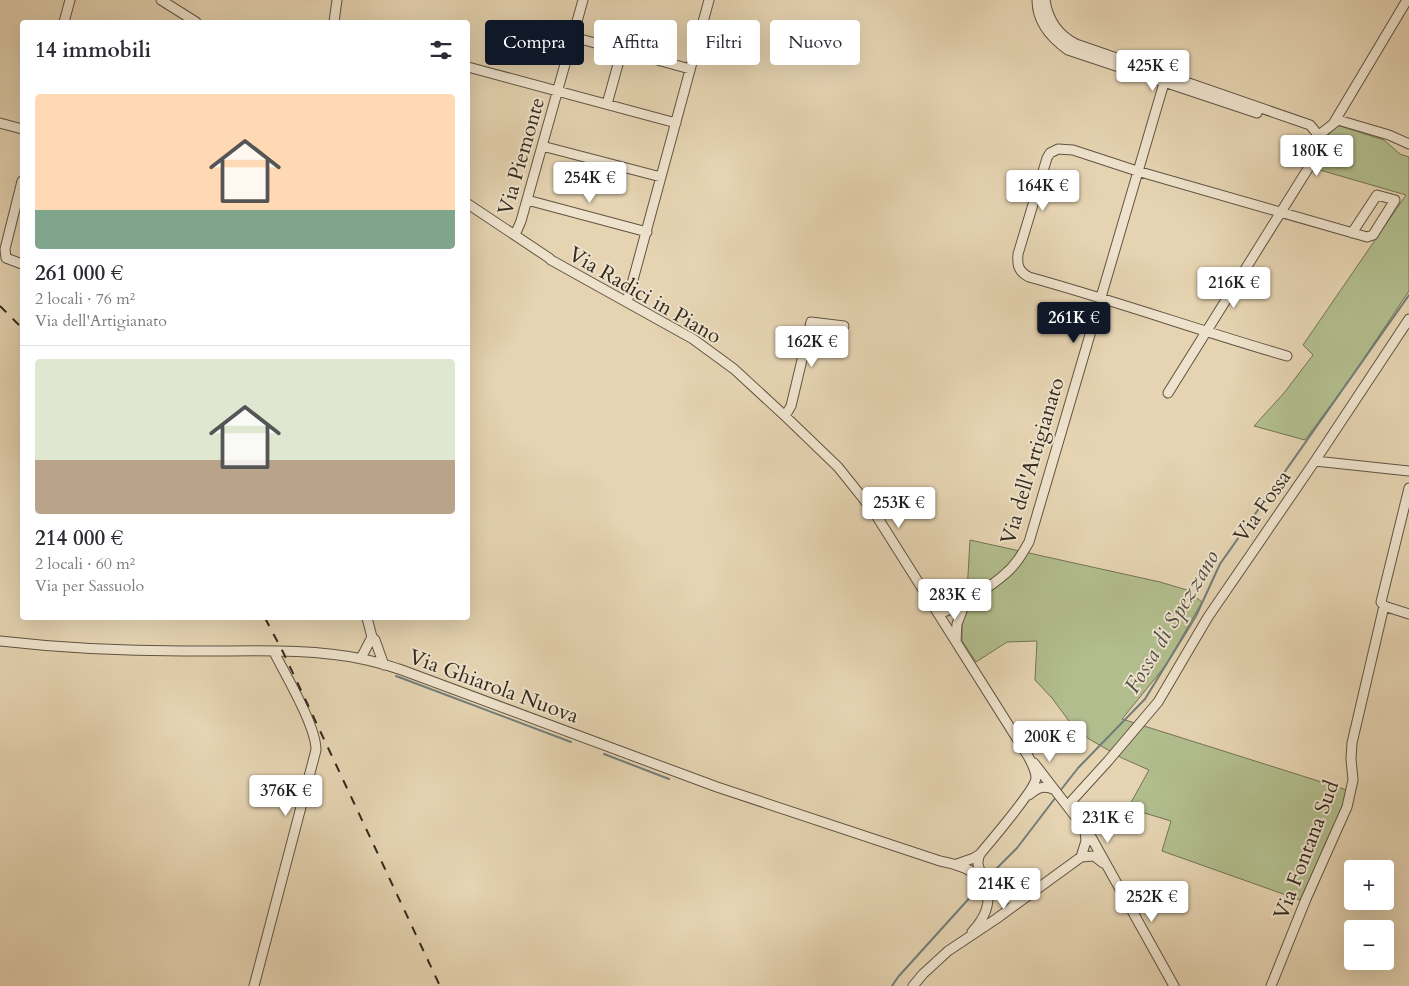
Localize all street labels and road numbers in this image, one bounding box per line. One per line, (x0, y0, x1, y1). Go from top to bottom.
street label: Via Piemonte (491, 94, 552, 218)
street label: Via Radici in Piano (563, 240, 727, 351)
street label: Via dell'Artigianato (993, 374, 1072, 548)
street label: Via Fossa (1227, 464, 1298, 548)
street label: Via Ghiarola Nuova (405, 642, 583, 731)
street label: Via Fontana Sud (1267, 776, 1346, 924)

